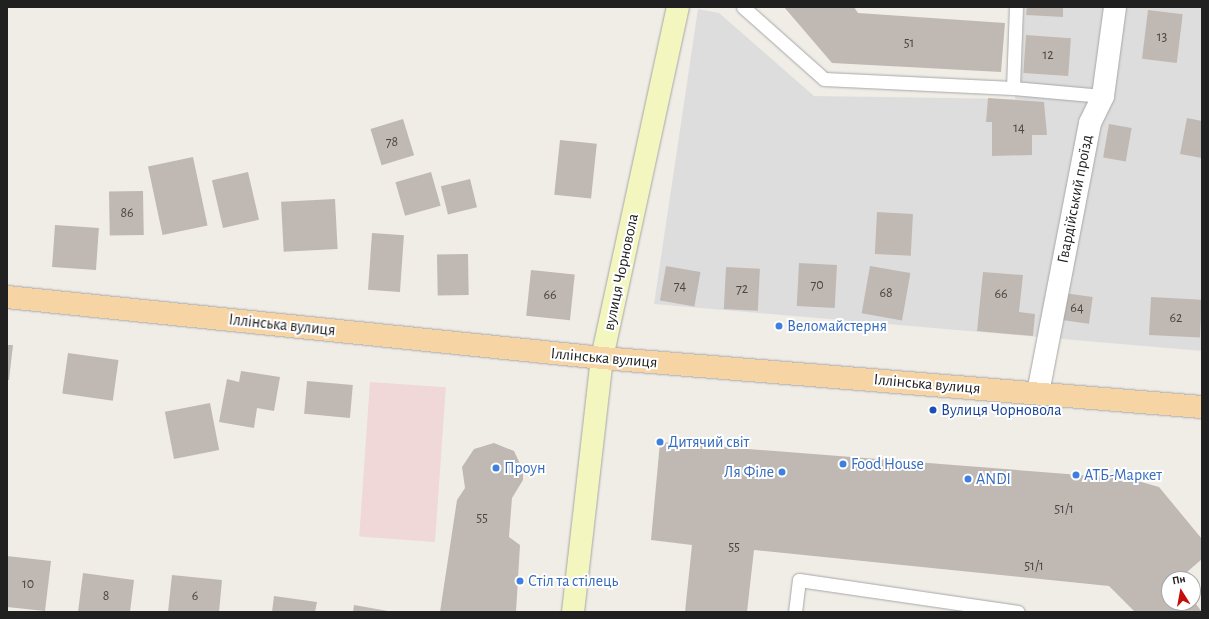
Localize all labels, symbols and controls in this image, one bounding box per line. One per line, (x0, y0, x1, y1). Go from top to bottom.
house number: 13 (1157, 29, 1167, 45)
house number: 51 (904, 35, 914, 51)
house number: 12 (1042, 47, 1054, 63)
house number: 14 (1013, 120, 1025, 136)
street label: Гвардійський проїзд (1053, 133, 1097, 265)
house number: 78 (386, 134, 398, 150)
house number: 86 (120, 205, 134, 221)
street label: вулиця Чорновола (599, 212, 643, 332)
house number: 70 (810, 277, 824, 293)
house number: 74 (674, 278, 686, 294)
house number: 72 (736, 281, 748, 297)
house number: 68 (879, 285, 893, 301)
house number: 66 (994, 286, 1008, 302)
house number: 66 (543, 287, 557, 303)
house number: 64 (1070, 300, 1084, 316)
street label: Іллінська вулиця (228, 310, 336, 340)
house number: 62 (1170, 310, 1182, 326)
place label: Веломайстерня (787, 316, 887, 336)
marker: Веломайстерня (774, 321, 784, 331)
street label: Іллінська вулиця (550, 344, 658, 372)
street label: Іллінська вулиця (873, 370, 981, 398)
place label: Вулиця Чорновола (941, 400, 1061, 420)
marker: Вулиця Чорновола (928, 405, 938, 415)
place label: Дитячий світ (668, 432, 749, 452)
marker: Дитячий світ (655, 437, 665, 447)
place label: Food House (851, 454, 924, 474)
place label: Проун (504, 458, 546, 478)
marker: Food House (838, 459, 848, 469)
place label: Ля Філе (724, 462, 774, 482)
marker: Проун (491, 463, 501, 473)
place label: АТБ-Маркет (1084, 465, 1162, 485)
marker: Ля Філе (777, 467, 787, 477)
place label: ANDI (976, 469, 1011, 489)
marker: АТБ-Маркет (1071, 470, 1081, 480)
marker: ANDI (963, 474, 973, 484)
house number: 51/1 (1054, 501, 1074, 517)
house number: 55 (476, 510, 488, 526)
house number: 55 (728, 539, 740, 555)
house number: 51/1 (1024, 558, 1044, 574)
place label: Стіл та стілець (528, 571, 618, 591)
north arrow (1161, 571, 1201, 611)
text: Пн (1171, 573, 1186, 586)
house number: 10 (22, 576, 34, 592)
marker: Стіл та стілець (515, 576, 525, 586)
house number: 8 (103, 588, 109, 604)
house number: 6 (192, 588, 198, 604)

